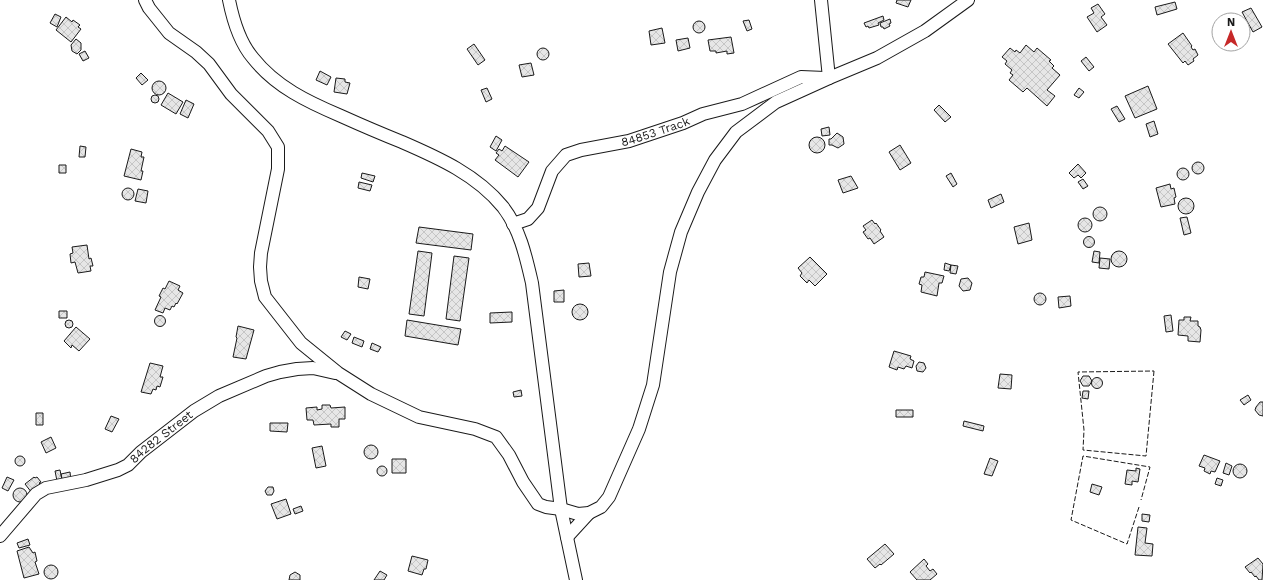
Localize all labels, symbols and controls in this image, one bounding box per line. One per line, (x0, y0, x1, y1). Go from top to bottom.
north arrow (1211, 12, 1251, 52)
text: N (1227, 16, 1235, 29)
street label: 84853 Track (620, 114, 692, 149)
street label: 84282 Street (127, 408, 195, 466)

